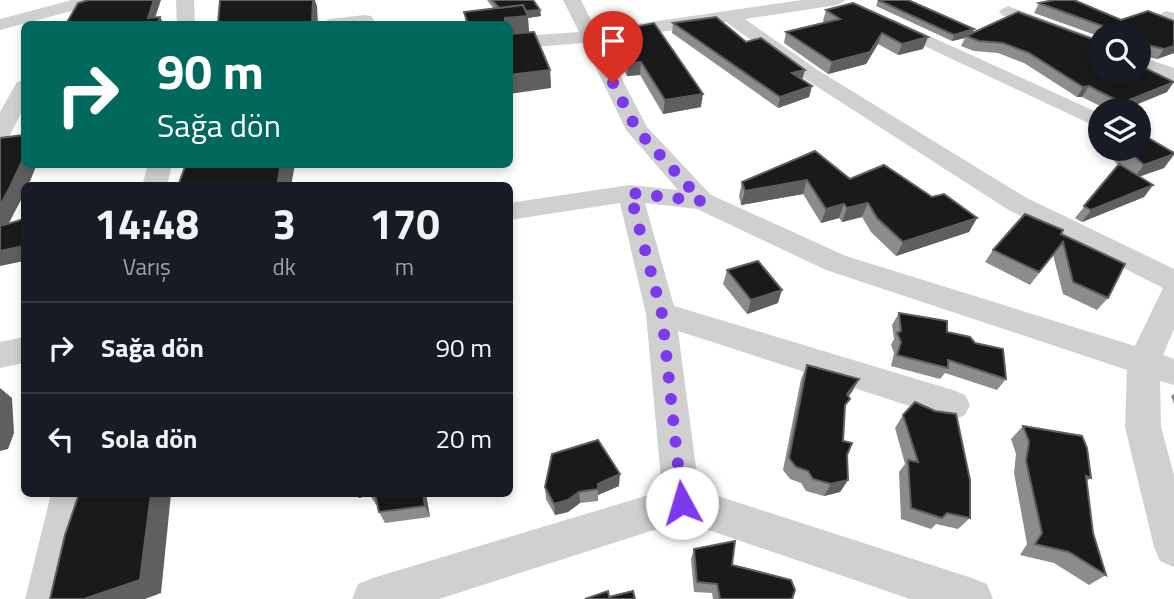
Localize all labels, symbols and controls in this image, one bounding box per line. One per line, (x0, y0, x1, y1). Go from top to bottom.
pin (583, 11, 643, 83)
map controls (1088, 21, 1151, 161)
button: search (1088, 21, 1151, 84)
icon: arrive (594, 22, 632, 60)
text: 90 m (157, 33, 264, 108)
icon: right (42, 49, 133, 140)
button: layers (1088, 98, 1151, 161)
text: Sağa dön (157, 101, 281, 149)
text: 14:48 (94, 191, 199, 255)
text: 3 (272, 191, 296, 255)
text: 170 (369, 191, 440, 255)
text: Varış (123, 249, 171, 284)
text: dk (273, 249, 296, 284)
text: m (395, 249, 414, 284)
text: Sağa dön (101, 328, 204, 367)
text: 90 m (435, 328, 492, 367)
icon: right (42, 329, 80, 367)
text: Sola dön (101, 419, 198, 458)
text: 20 m (435, 419, 492, 458)
icon: left (42, 420, 80, 458)
position arrow (645, 466, 719, 540)

